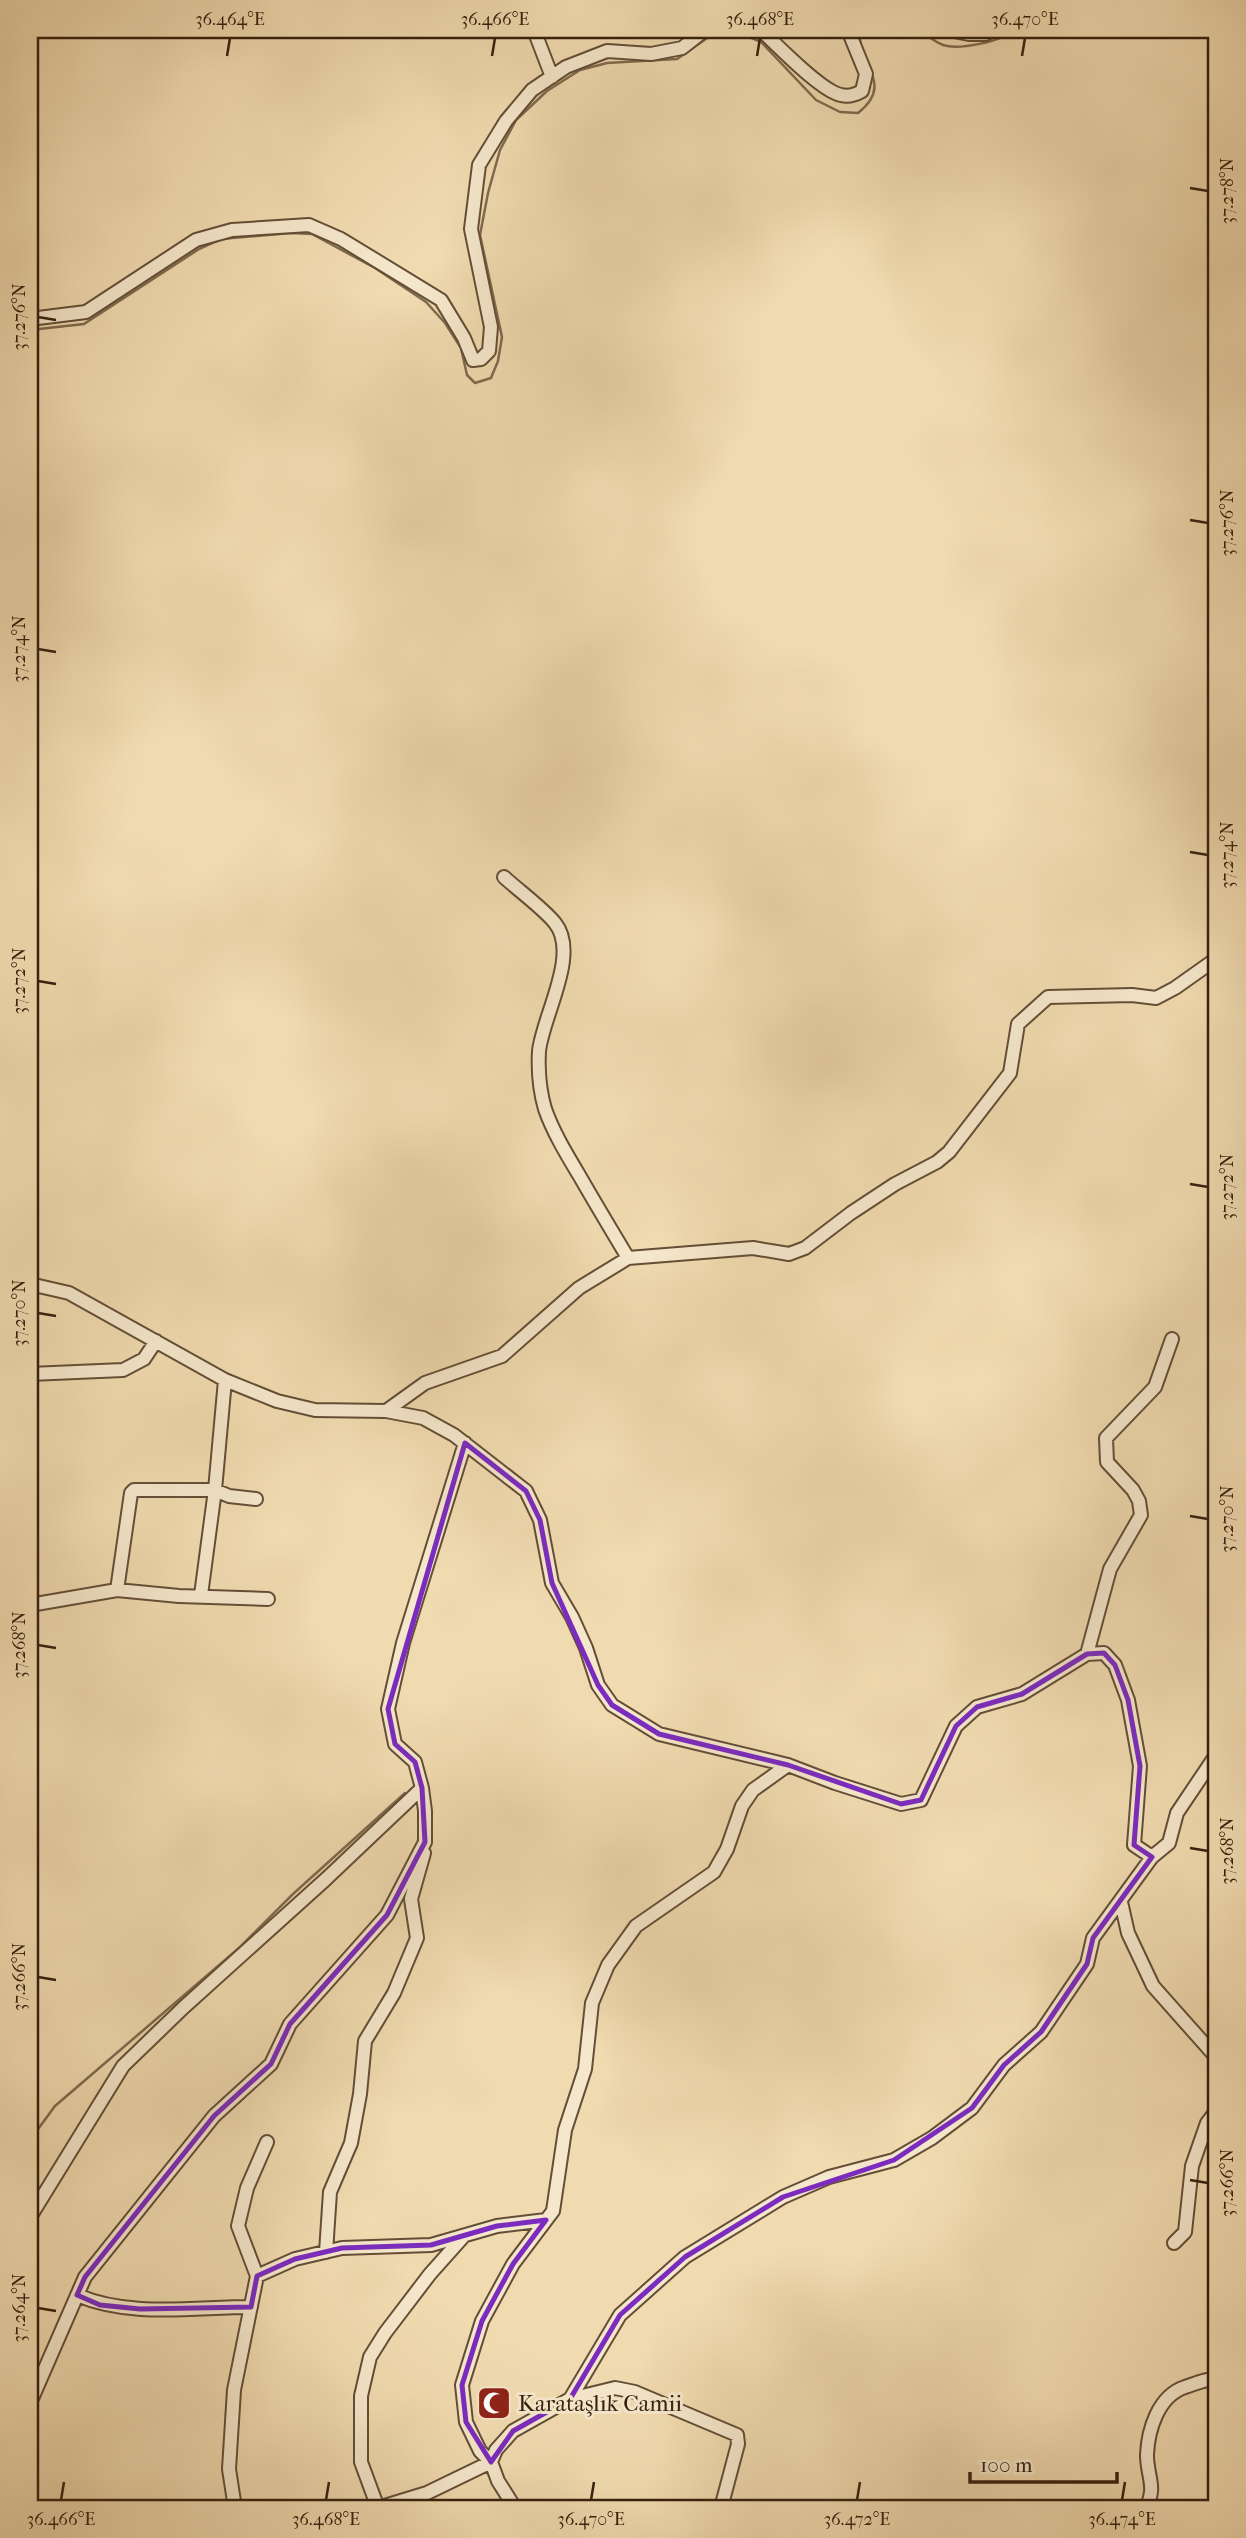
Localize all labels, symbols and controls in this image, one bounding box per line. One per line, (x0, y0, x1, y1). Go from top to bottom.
text: 36.464°E (195, 9, 265, 30)
text: 36.466°E (461, 9, 529, 30)
text: 36.468°E (726, 9, 794, 30)
text: 36.470°E (991, 9, 1059, 30)
text: 37.278°N (1217, 157, 1238, 224)
text: 37.276°N (9, 283, 30, 351)
text: 37.276°N (1217, 489, 1238, 557)
text: 37.274°N (9, 615, 30, 683)
text: 37.274°N (1217, 821, 1238, 889)
text: 37.272°N (9, 947, 30, 1014)
text: 37.272°N (1217, 1153, 1238, 1220)
text: 37.270°N (9, 1279, 30, 1347)
text: 37.270°N (1217, 1485, 1238, 1553)
text: 37.268°N (9, 1611, 30, 1679)
text: 37.268°N (1217, 1817, 1238, 1885)
text: 37.266°N (9, 1943, 30, 2011)
text: 37.266°N (1217, 2149, 1238, 2217)
text: 37.264°N (9, 2273, 30, 2343)
mosque icon: Karataşlık Camii (475, 2384, 513, 2422)
place label: Karataşlık Camii (518, 2390, 682, 2417)
scale bar (970, 2440, 1116, 2484)
text: 100 m (980, 2453, 1033, 2477)
text: 36.466°E (27, 2509, 95, 2530)
text: 36.468°E (292, 2509, 360, 2530)
text: 36.470°E (557, 2509, 625, 2530)
text: 36.472°E (824, 2509, 890, 2530)
text: 36.474°E (1088, 2509, 1156, 2530)

